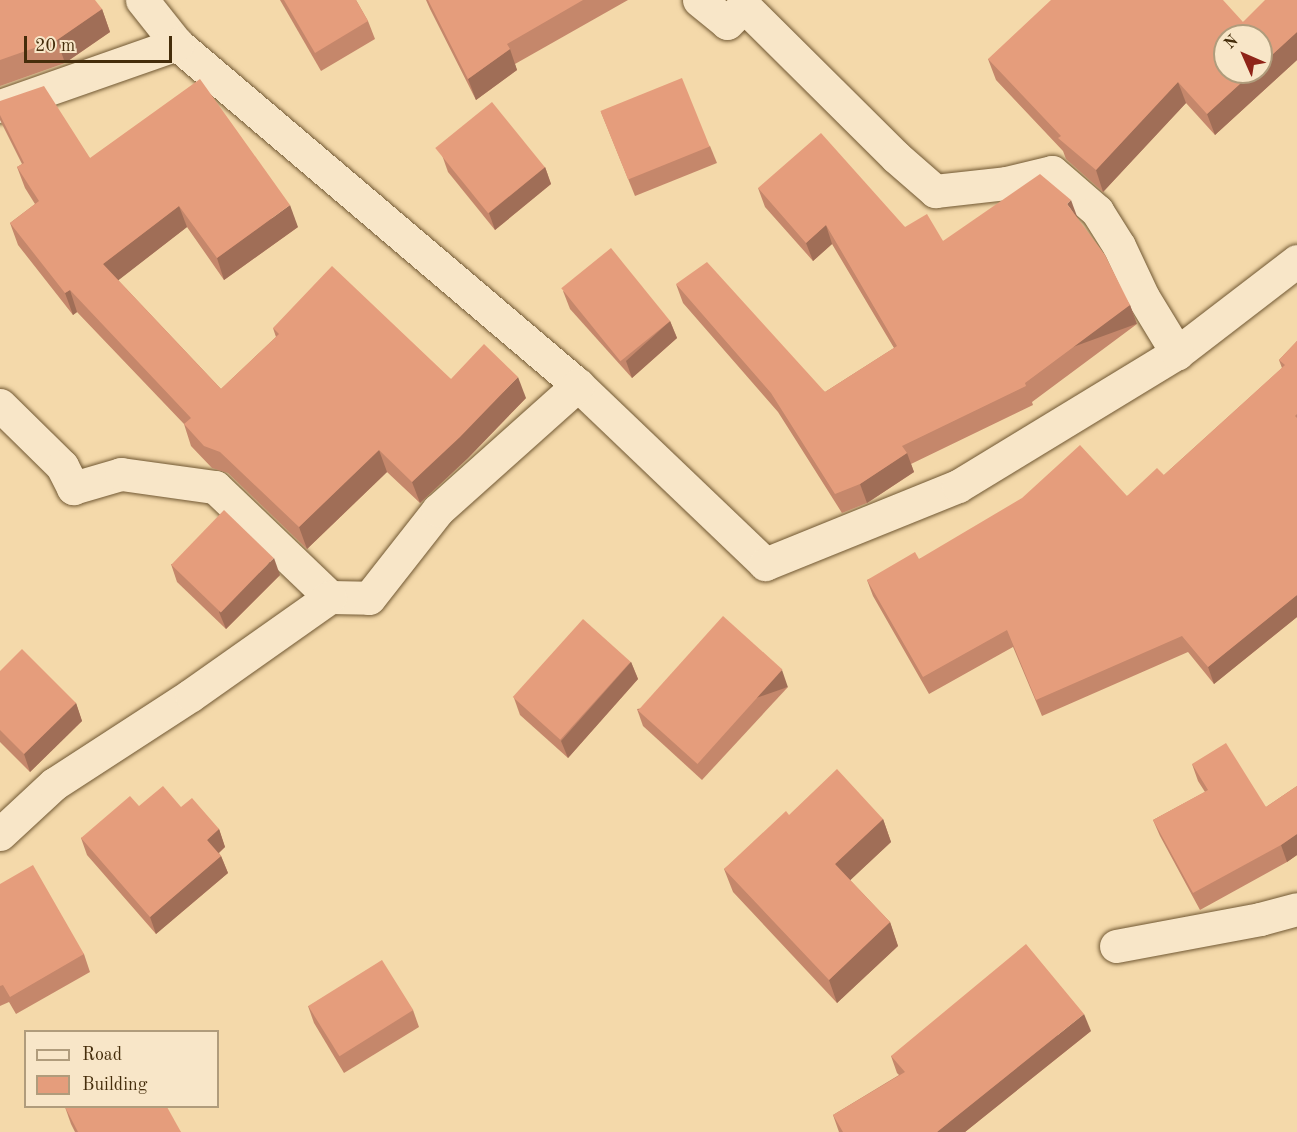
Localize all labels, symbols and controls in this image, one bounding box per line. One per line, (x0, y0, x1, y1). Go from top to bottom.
scale bar (27, 24, 176, 62)
north arrow (1213, 24, 1273, 84)
text: N (1222, 33, 1242, 53)
text: 20 m (35, 37, 75, 55)
legend (24, 1030, 219, 1108)
text: Road (82, 1046, 122, 1064)
text: Building (82, 1076, 147, 1094)

